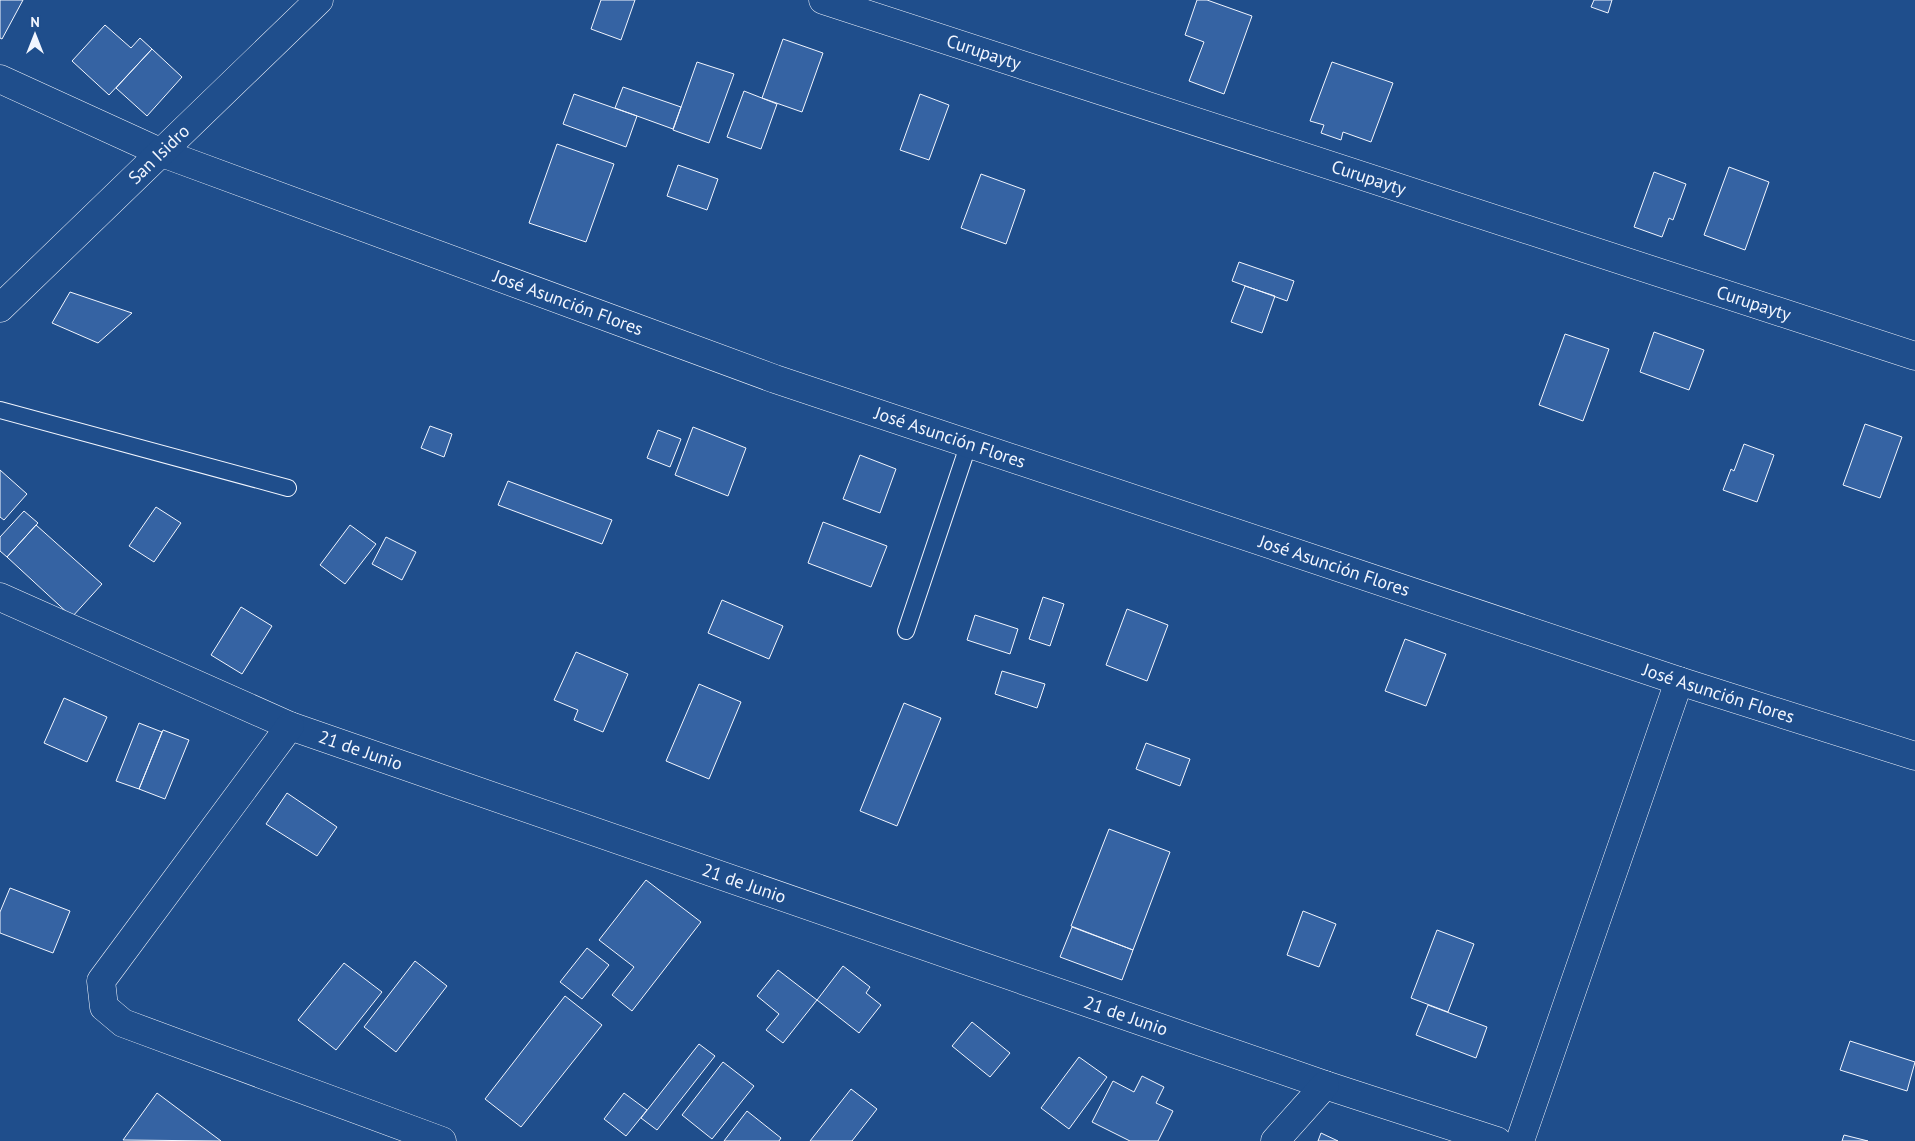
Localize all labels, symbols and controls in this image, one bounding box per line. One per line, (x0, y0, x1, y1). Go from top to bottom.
north arrow (10, 10, 60, 60)
text: N (30, 13, 40, 31)
street label: Curupayty (944, 29, 1025, 75)
street label: San Isidro (123, 119, 194, 189)
street label: Curupayty (1329, 155, 1410, 201)
street label: José Asunción Flores (489, 264, 646, 340)
street label: Curupayty (1714, 280, 1795, 326)
street label: José Asunción Flores (871, 401, 1029, 473)
street label: José Asunción Flores (1255, 529, 1413, 601)
street label: José Asunción Flores (1639, 657, 1797, 728)
street label: 21 de Junio (316, 725, 406, 775)
street label: 21 de Junio (699, 858, 789, 908)
street label: 21 de Junio (1081, 990, 1171, 1041)

